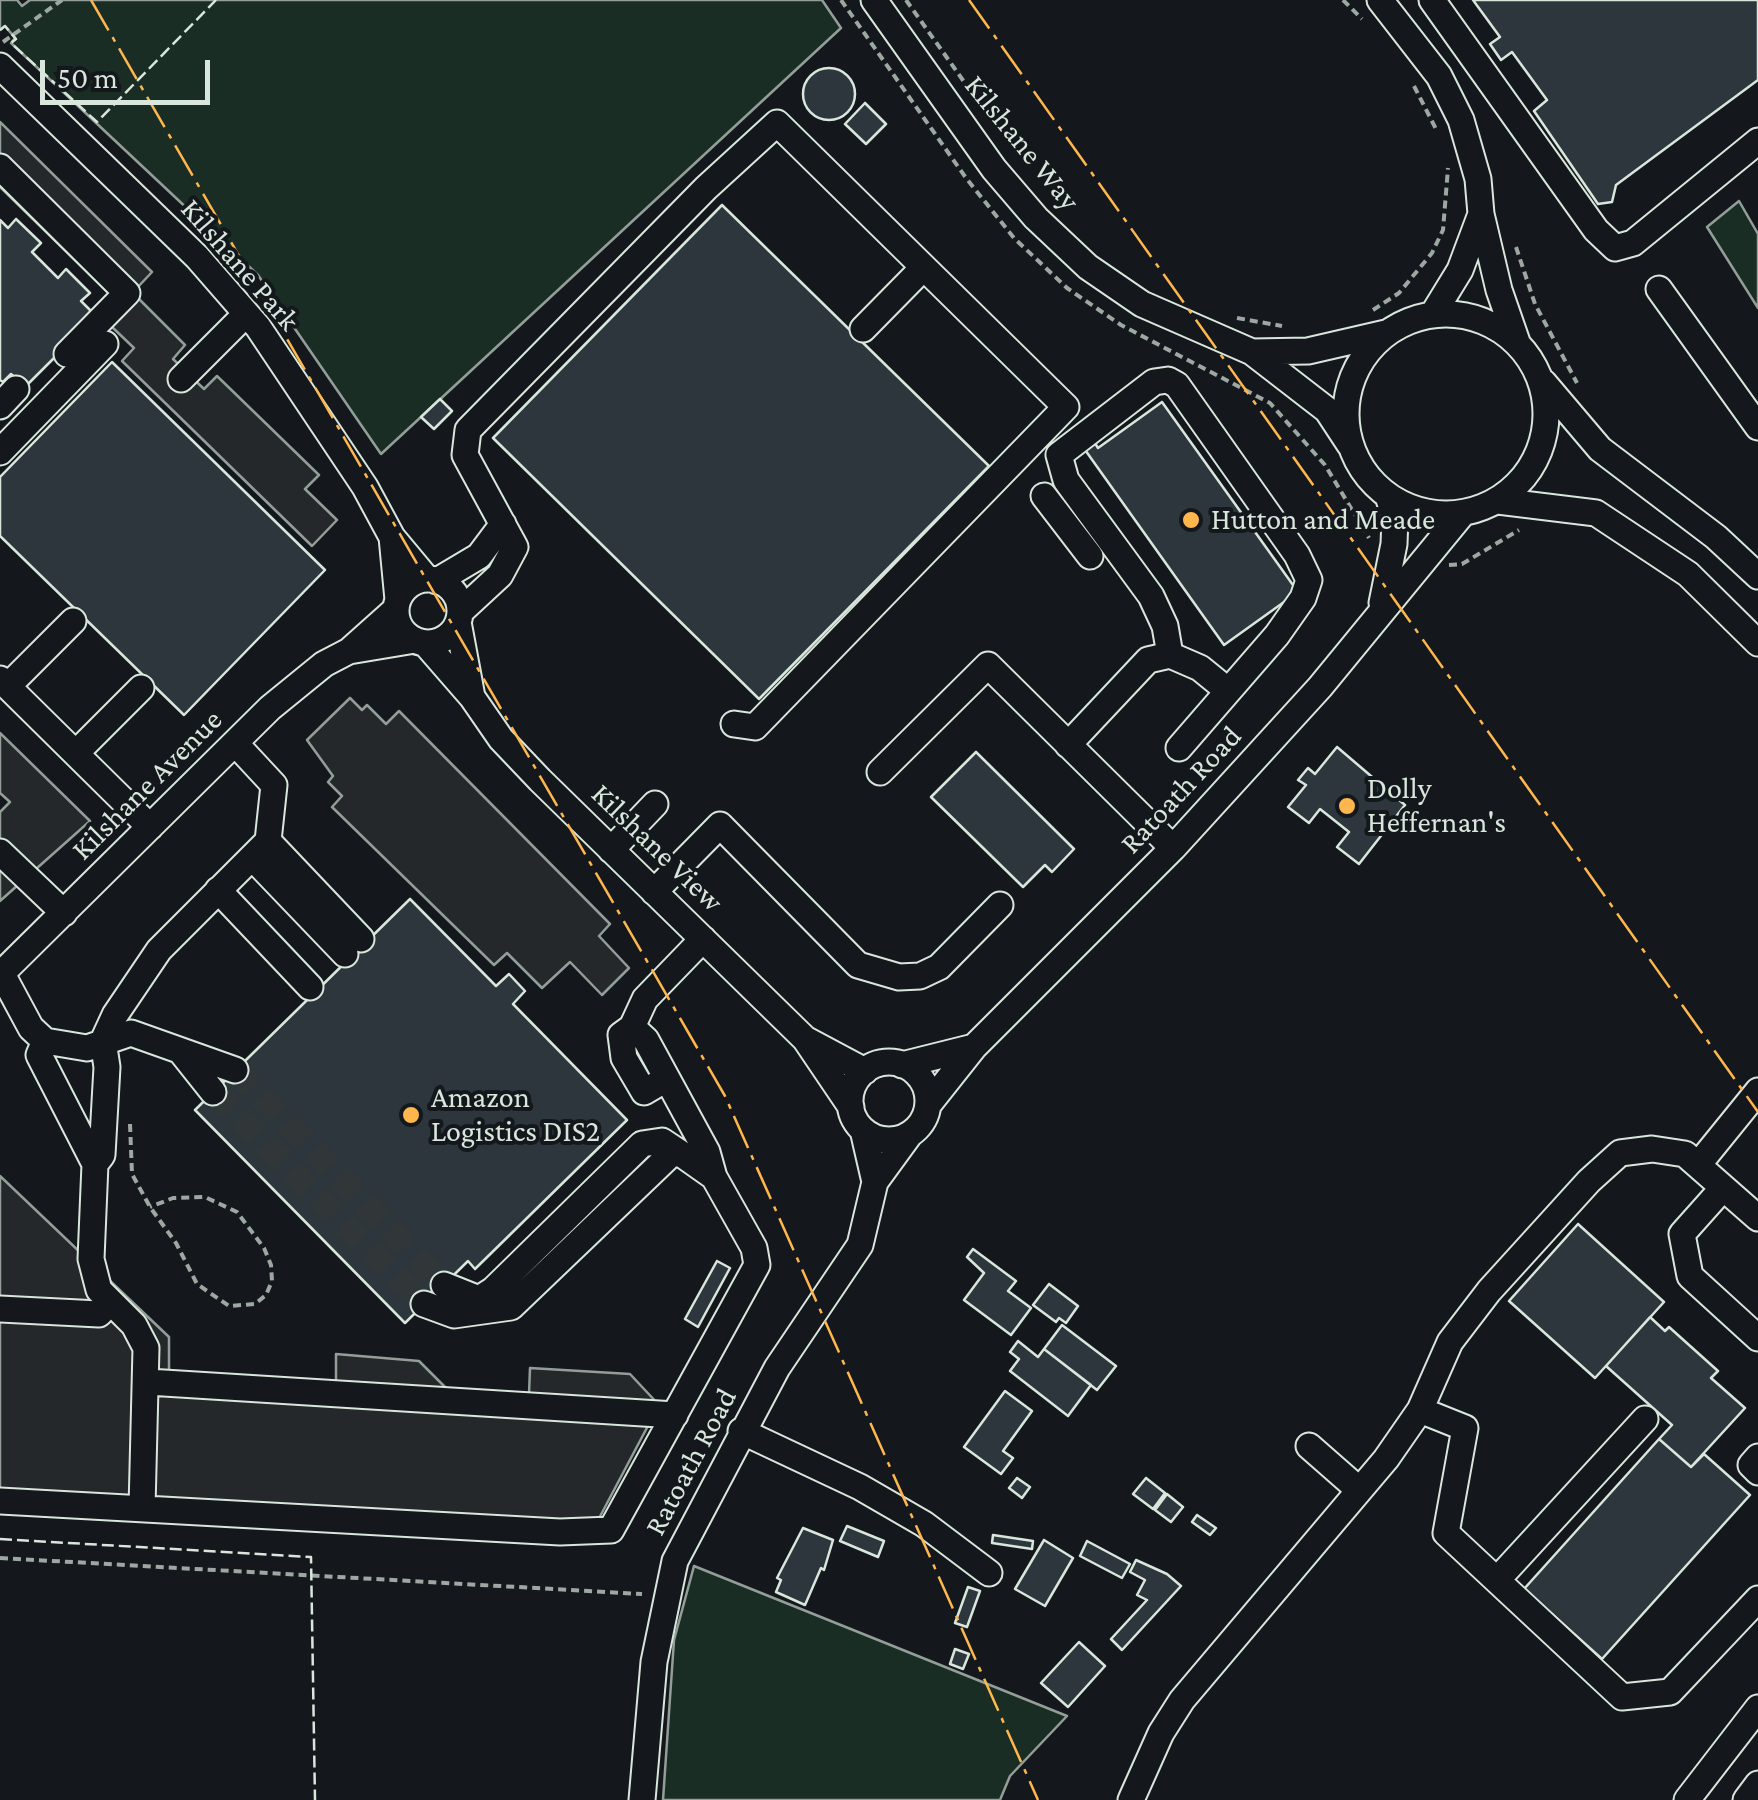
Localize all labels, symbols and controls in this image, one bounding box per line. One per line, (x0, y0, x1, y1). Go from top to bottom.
scale bar (45, 40, 215, 102)
text: 50 m (57, 61, 118, 94)
street label: Kilshane Way (957, 68, 1087, 218)
street label: Kilshane Park (173, 192, 307, 338)
place label: Hutton and Meade (1211, 502, 1435, 538)
marker: Hutton and Meade (1180, 509, 1202, 531)
street label: Kilshane Avenue (64, 702, 230, 868)
street label: Ratoath Road (1113, 719, 1249, 861)
place label: Dolly Heffernan's (1367, 771, 1506, 842)
street label: Kilshane View (584, 776, 730, 920)
marker: Dolly Heffernan's (1336, 795, 1358, 817)
place label: Amazon Logistics DIS2 (431, 1080, 600, 1150)
marker: Amazon Logistics DIS2 (400, 1104, 422, 1126)
street label: Ratoath Road (637, 1382, 745, 1542)

